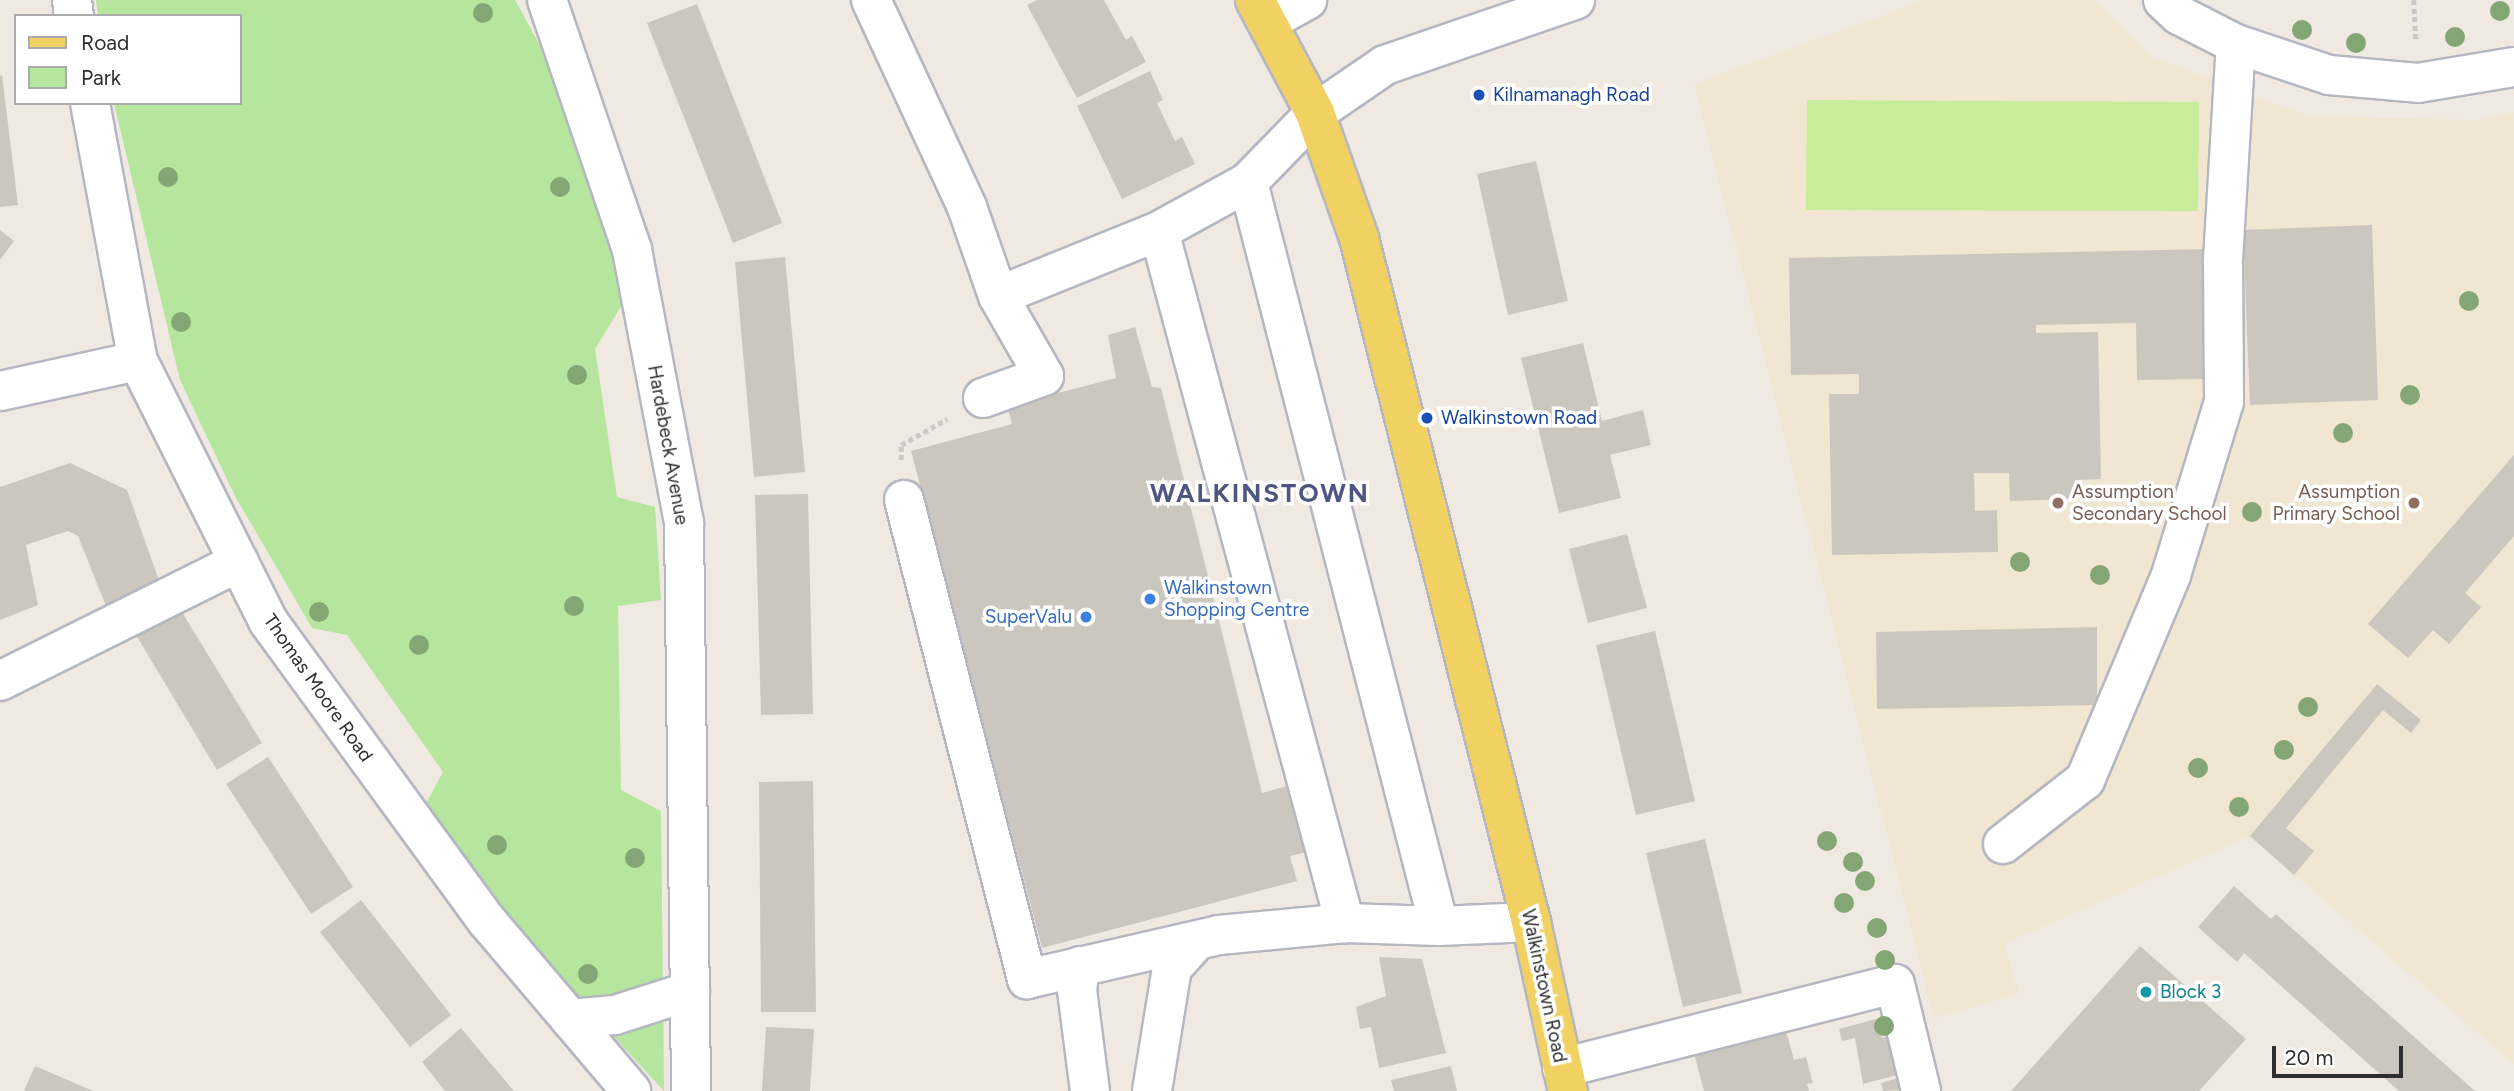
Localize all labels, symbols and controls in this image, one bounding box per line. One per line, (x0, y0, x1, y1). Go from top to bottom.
legend (14, 14, 242, 105)
text: Road (81, 30, 129, 55)
text: Park (81, 65, 121, 90)
place label: Kilnamanagh Road (1493, 84, 1650, 106)
marker: Kilnamanagh Road (1471, 87, 1487, 103)
street label: Hardebeck Avenue (643, 363, 693, 527)
place label: Walkinstown Road (1441, 407, 1597, 429)
marker: Walkinstown Road (1419, 410, 1435, 426)
district label: WALKINSTOWN (1151, 478, 1369, 510)
place label: Assumption Secondary School (2072, 481, 2227, 525)
place label: Assumption Primary School (2273, 481, 2400, 525)
marker: Assumption Secondary School (2050, 495, 2066, 511)
marker: Assumption Primary School (2406, 495, 2422, 511)
place label: Walkinstown Shopping Centre (1164, 577, 1309, 621)
marker: Walkinstown Shopping Centre (1142, 591, 1158, 607)
place label: SuperValu (985, 606, 1072, 628)
marker: SuperValu (1078, 609, 1094, 625)
street label: Thomas Moore Road (259, 610, 377, 766)
street label: Walkinstown Road (1517, 907, 1571, 1065)
place label: Block 3 (2160, 981, 2221, 1003)
marker: Block 3 (2138, 984, 2154, 1000)
scale bar (2276, 1032, 2407, 1076)
text: 20 m (2285, 1045, 2333, 1070)

